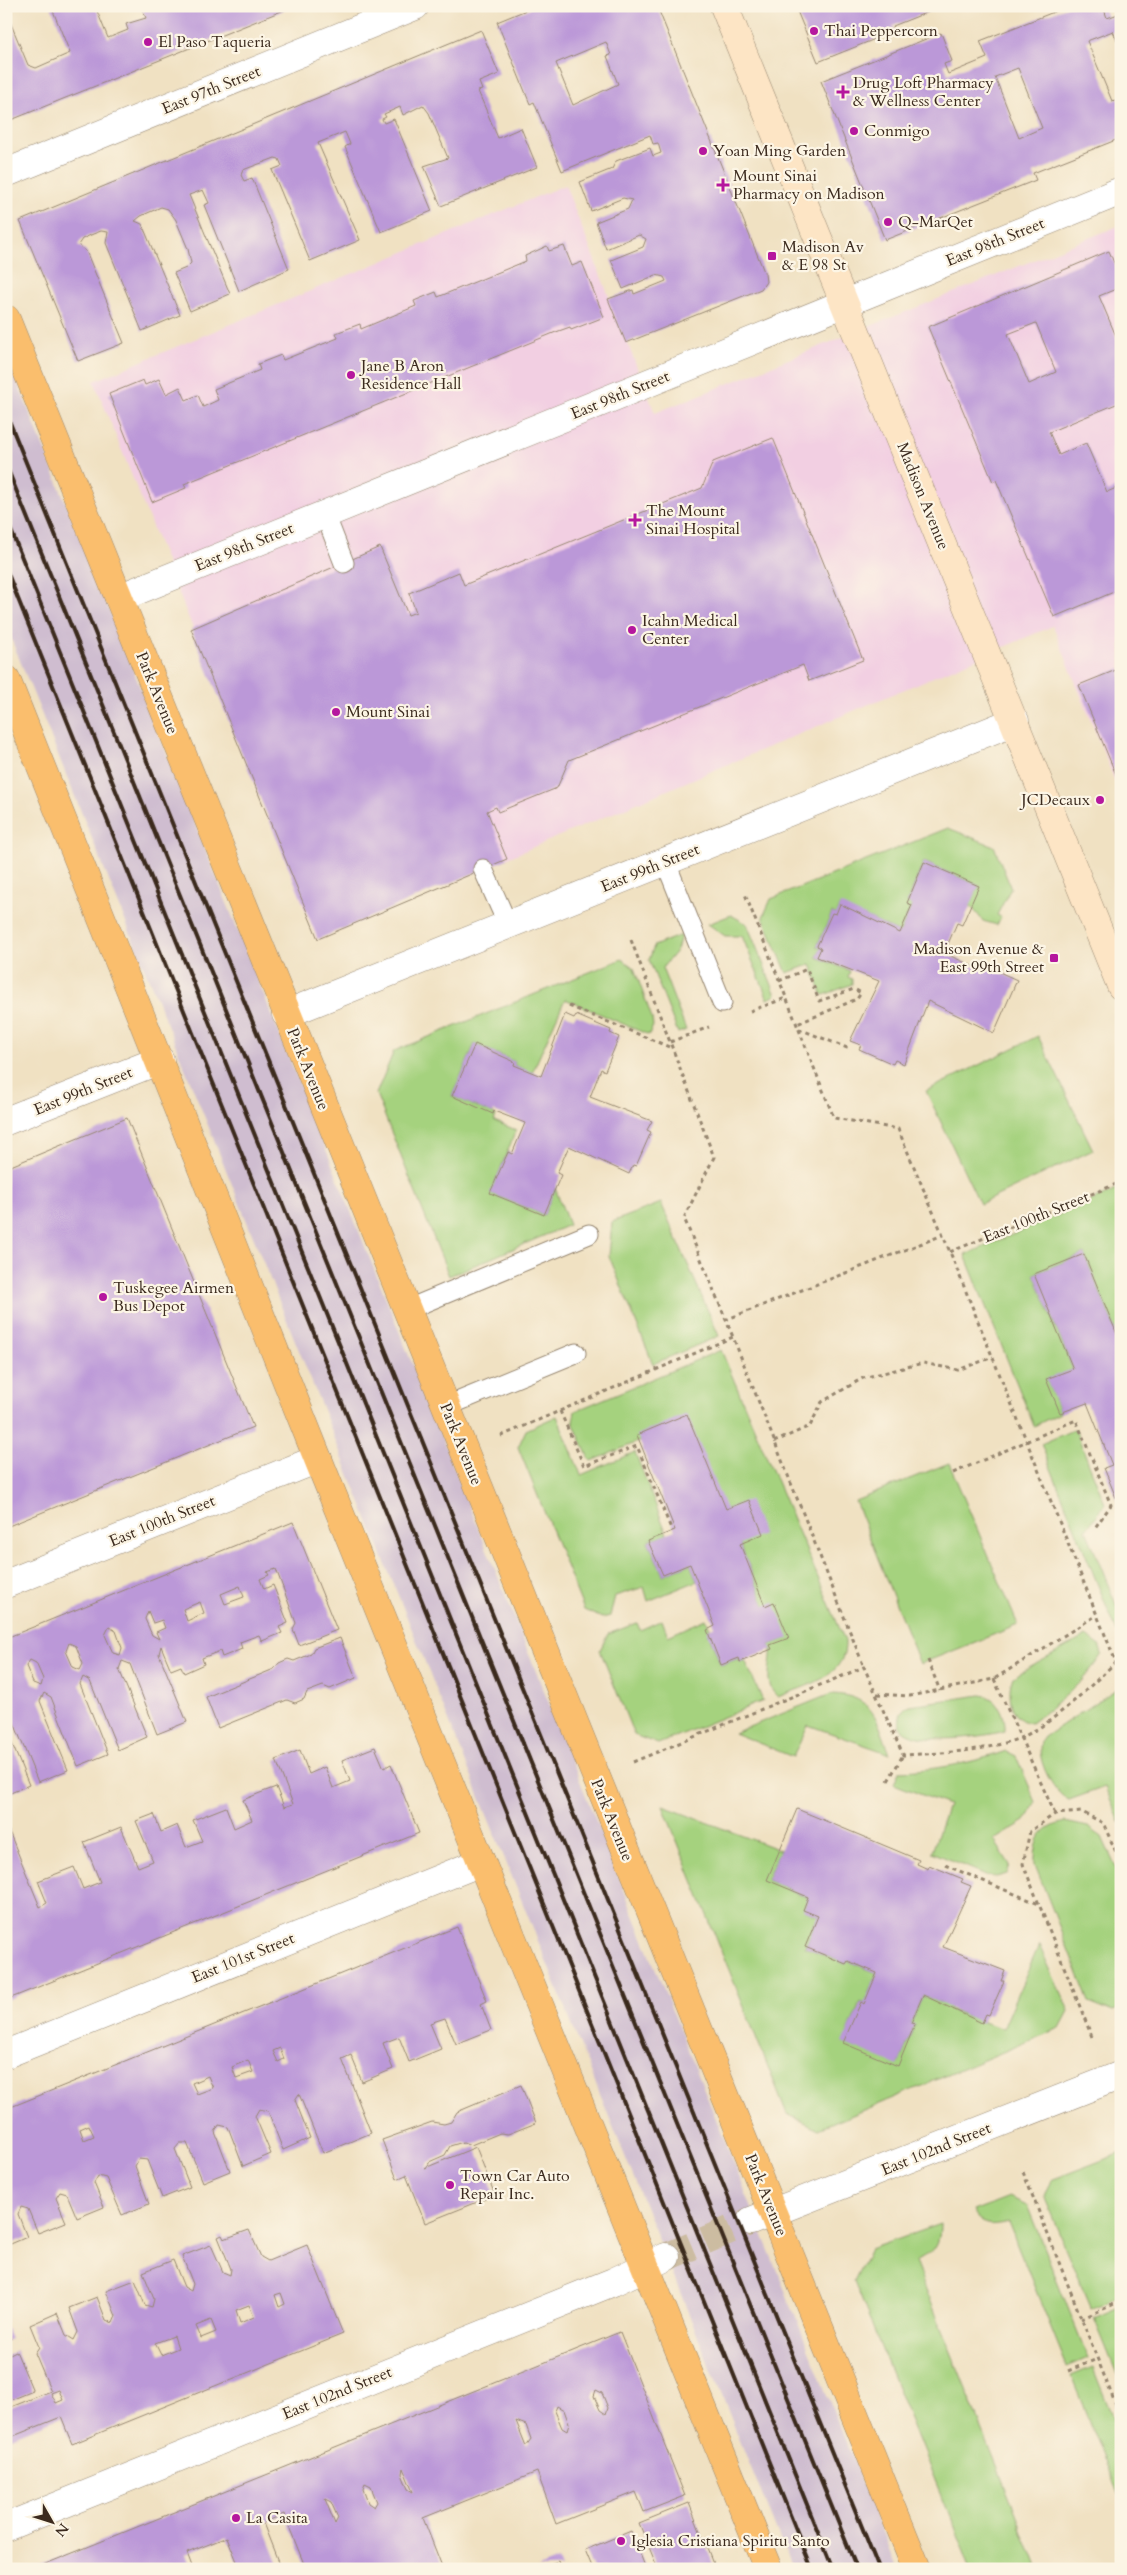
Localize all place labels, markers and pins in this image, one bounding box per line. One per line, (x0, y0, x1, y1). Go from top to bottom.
place label: Thai Peppercorn (824, 20, 938, 42)
marker: Thai Peppercorn (808, 25, 820, 37)
place label: El Paso Taqueria (158, 31, 272, 53)
marker: El Paso Taqueria (142, 36, 154, 48)
place label: Drug Loft Pharmacy & Wellness Center (853, 72, 994, 112)
marker: Drug Loft Pharmacy & Wellness Center (837, 86, 849, 98)
place label: Conmigo (864, 120, 930, 142)
marker: Conmigo (848, 125, 860, 137)
place label: Yoan Ming Garden (713, 140, 846, 162)
marker: Yoan Ming Garden (697, 145, 709, 157)
place label: Mount Sinai Pharmacy on Madison (733, 165, 885, 205)
marker: Mount Sinai Pharmacy on Madison (717, 179, 729, 191)
place label: Q-MarQet (898, 211, 973, 233)
marker: Q-MarQet (882, 216, 894, 228)
place label: Madison Av & E 98 St (782, 236, 865, 276)
marker: Madison Av & E 98 St (766, 250, 778, 262)
place label: Jane B Aron Residence Hall (359, 355, 461, 395)
marker: Jane B Aron Residence Hall (345, 369, 357, 381)
place label: The Mount Sinai Hospital (646, 500, 740, 540)
marker: The Mount Sinai Hospital (628, 513, 642, 527)
place label: Icahn Medical Center (642, 610, 737, 650)
marker: Icahn Medical Center (626, 624, 638, 636)
place label: Mount Sinai (346, 701, 430, 723)
marker: Mount Sinai (330, 706, 342, 718)
place label: JCDecaux (1019, 789, 1090, 811)
marker: JCDecaux (1094, 794, 1106, 806)
place label: Madison Avenue & East 99th Street (914, 938, 1044, 978)
marker: Madison Avenue & East 99th Street (1048, 952, 1060, 964)
place label: Tuskegee Airmen Bus Depot (113, 1277, 234, 1317)
marker: Tuskegee Airmen Bus Depot (97, 1291, 109, 1303)
place label: Town Car Auto Repair Inc. (460, 2165, 570, 2205)
marker: Town Car Auto Repair Inc. (444, 2179, 456, 2191)
place label: La Casita (246, 2507, 308, 2529)
marker: La Casita (230, 2512, 242, 2524)
place label: Iglesia Cristiana Spiritu Santo (631, 2530, 830, 2552)
marker: Iglesia Cristiana Spiritu Santo (615, 2535, 627, 2547)

